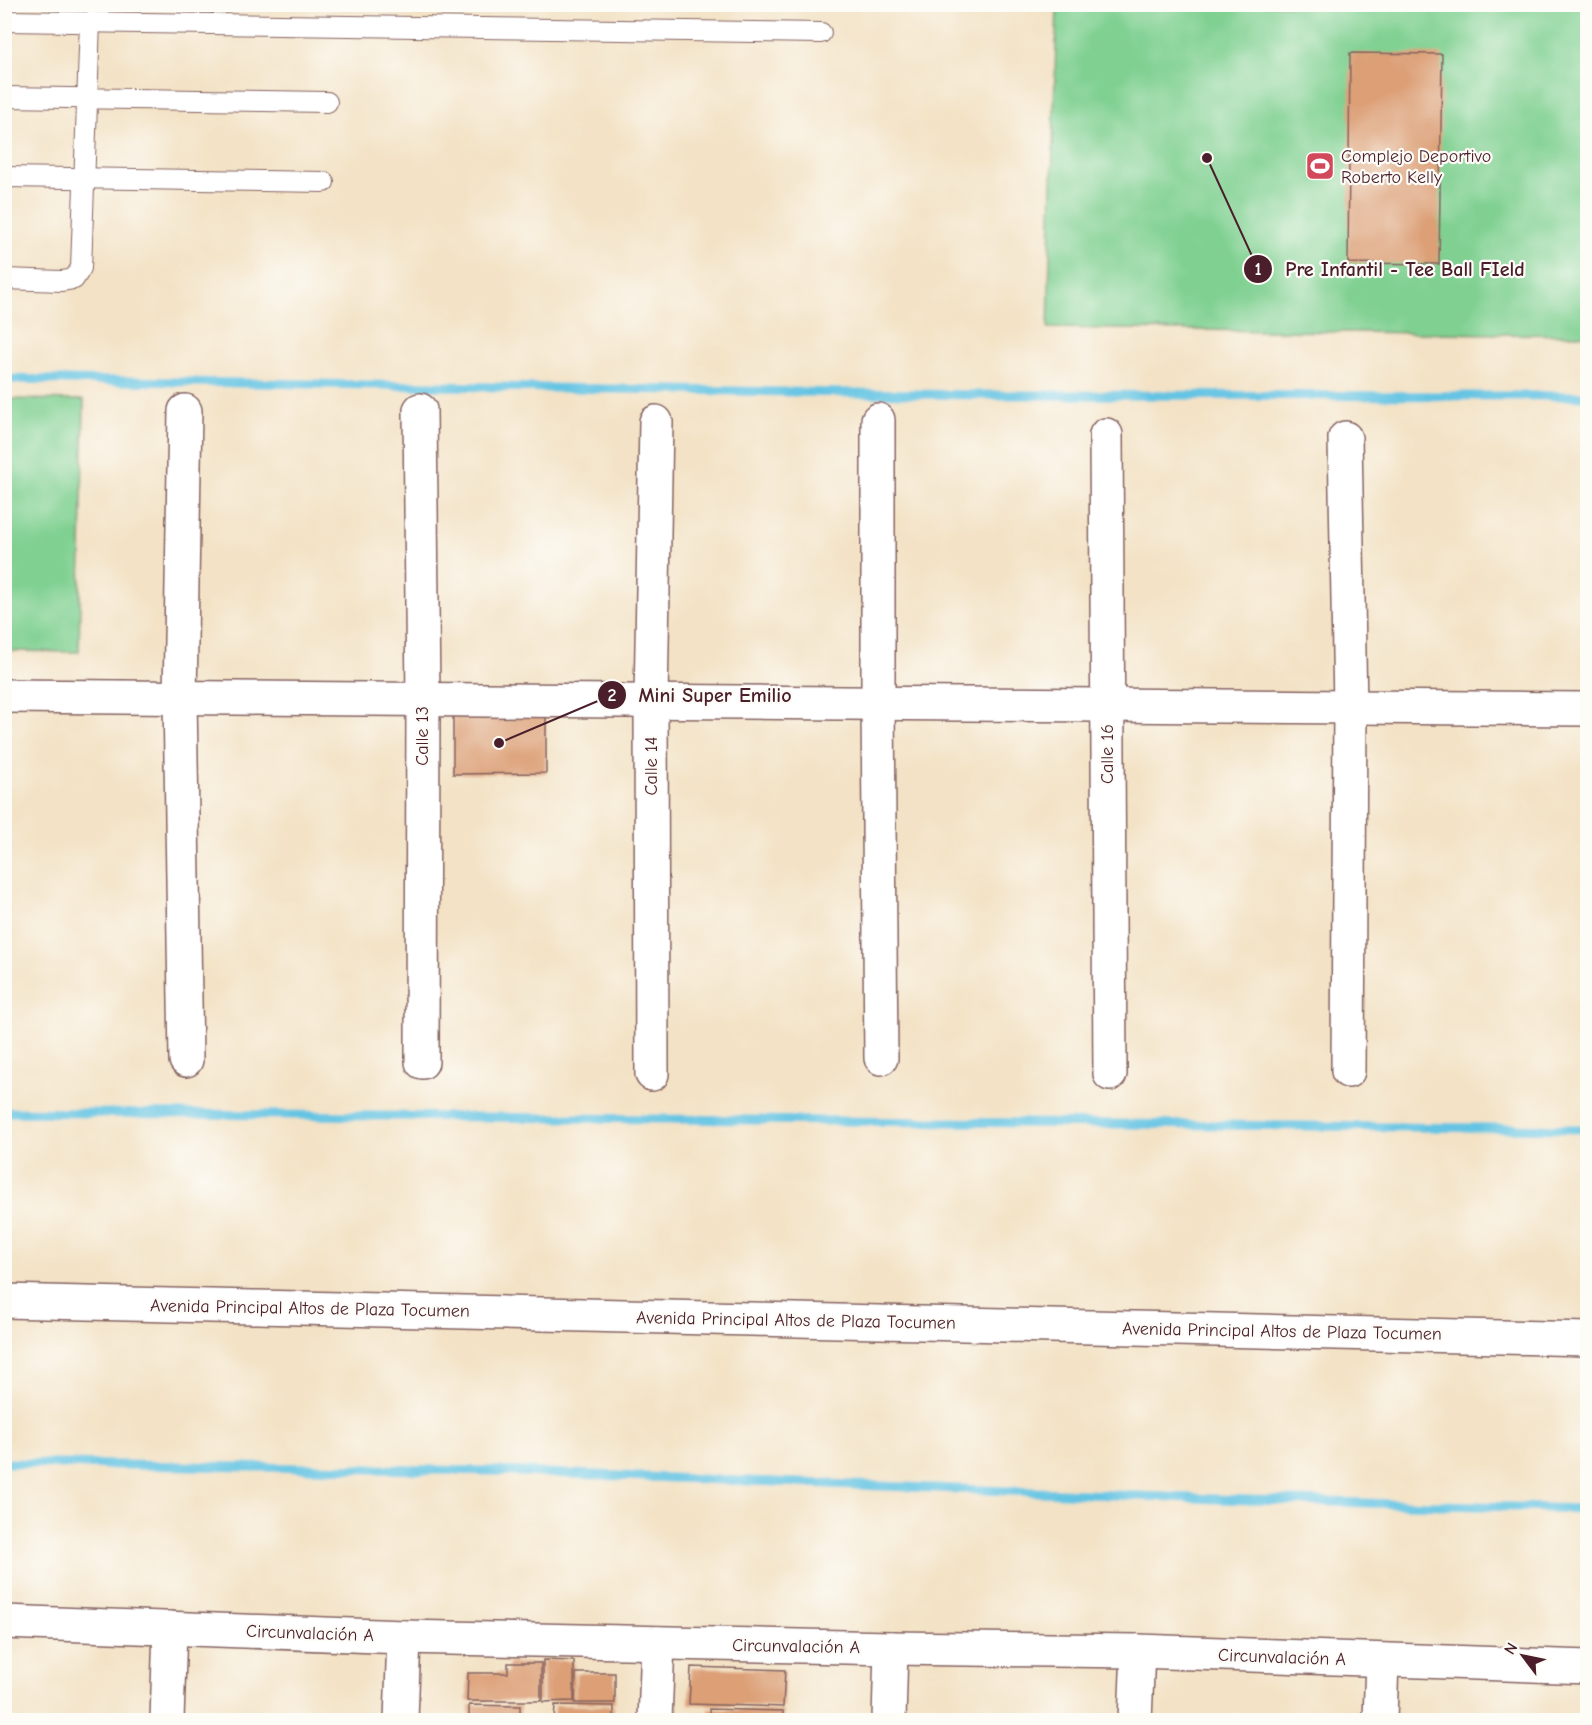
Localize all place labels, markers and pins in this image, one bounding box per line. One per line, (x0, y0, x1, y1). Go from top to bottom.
place label: Complejo Deportivo Roberto Kelly (1341, 146, 1491, 188)
sports icon: Complejo Deportivo Roberto Kelly (1304, 150, 1336, 182)
callout: Pre Infantil - Tee Ball FIeld (1243, 250, 1536, 288)
callout: Mini Super Emilio (597, 676, 804, 714)

